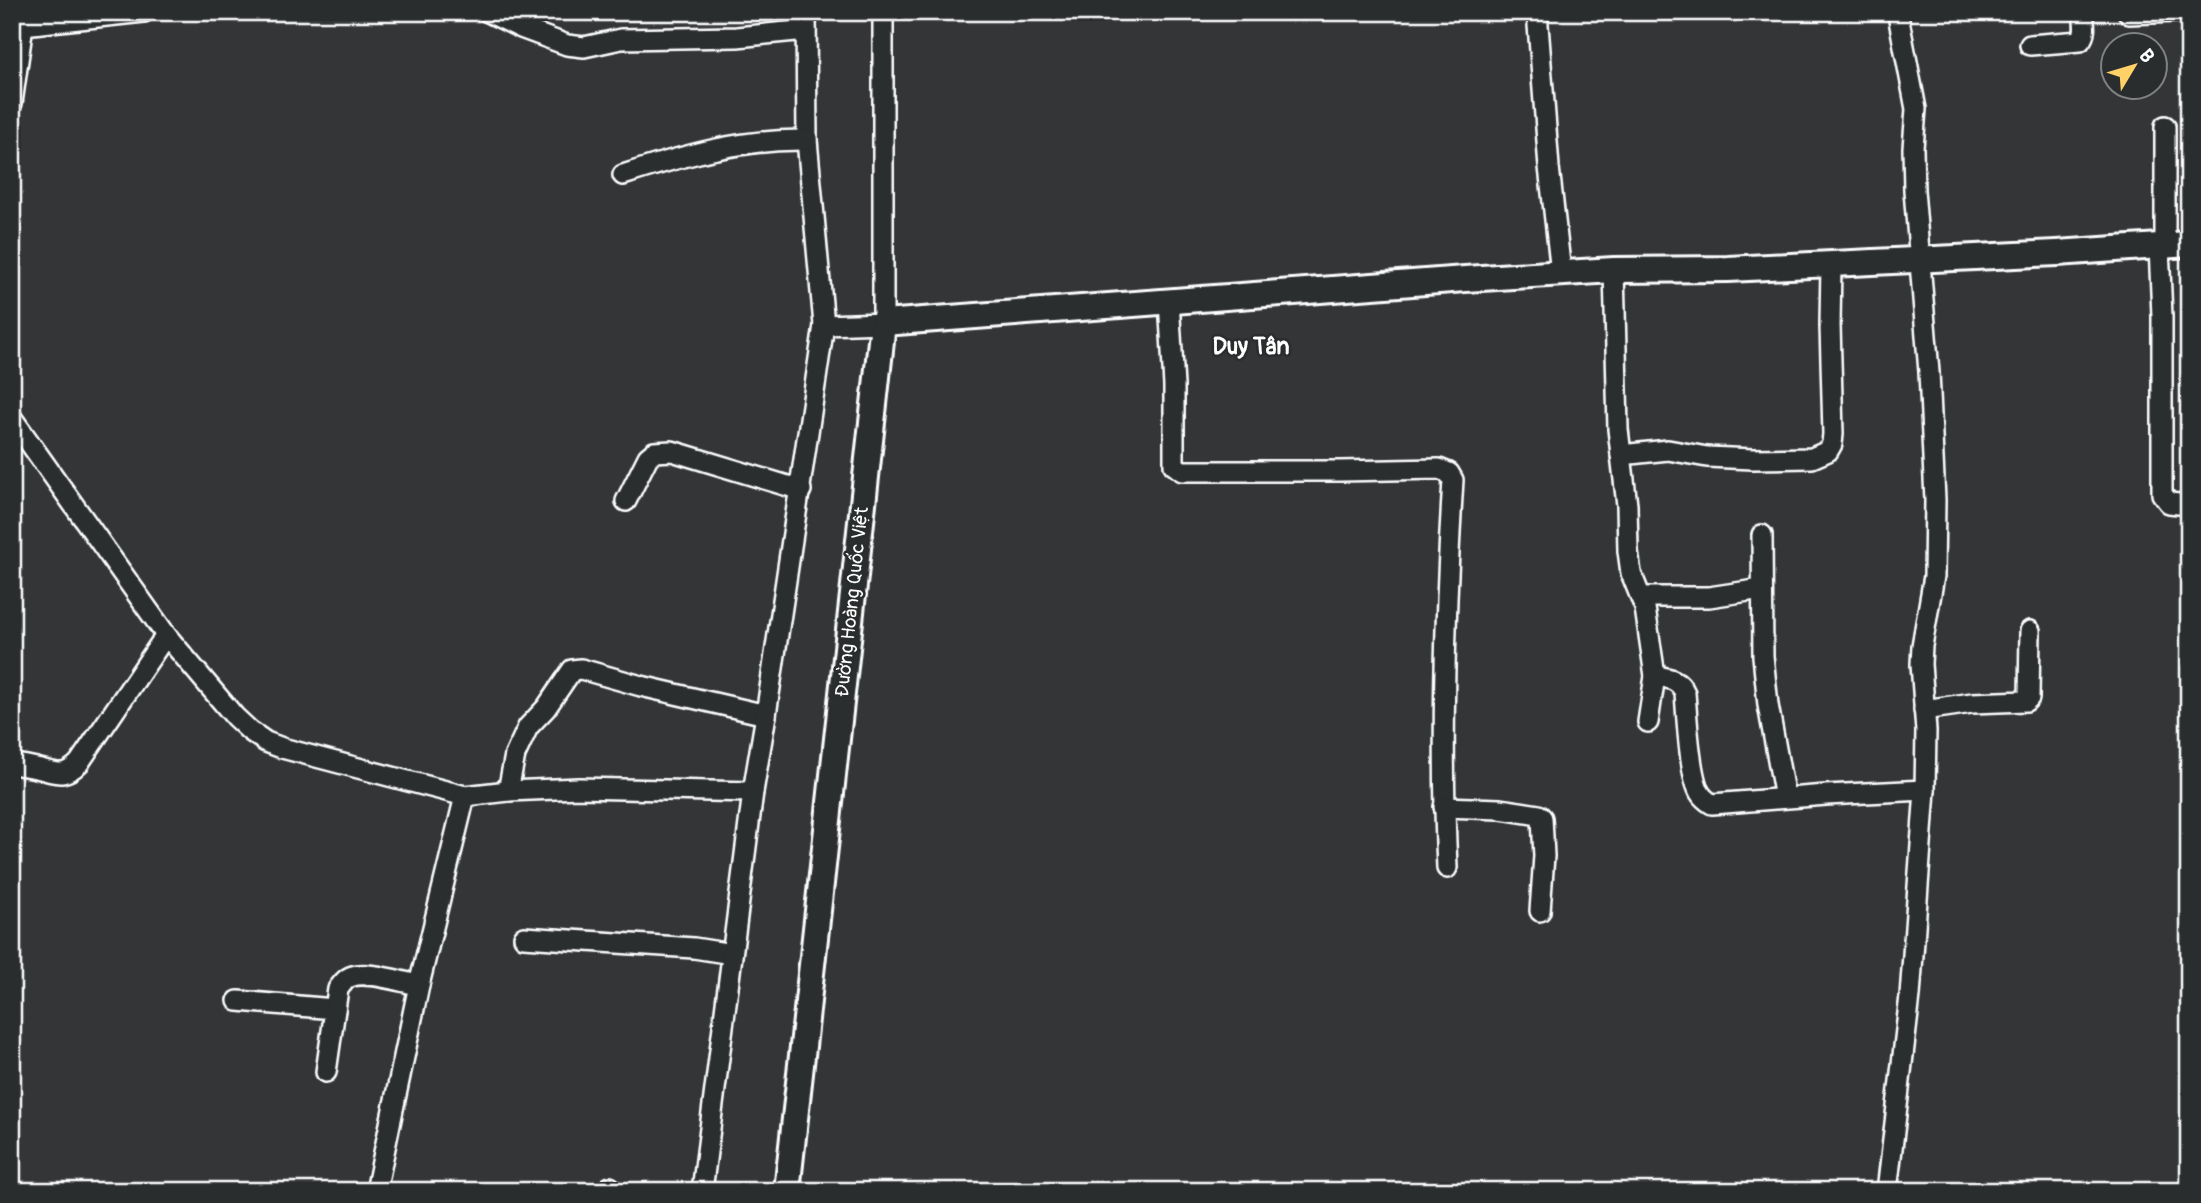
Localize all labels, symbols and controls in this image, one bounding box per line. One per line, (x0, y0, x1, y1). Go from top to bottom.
north arrow (2100, 32, 2170, 102)
text: B (2134, 45, 2160, 68)
district label: Duy Tân (1213, 332, 1289, 361)
street label: Đường Hoàng Quốc Việt (830, 505, 874, 698)

